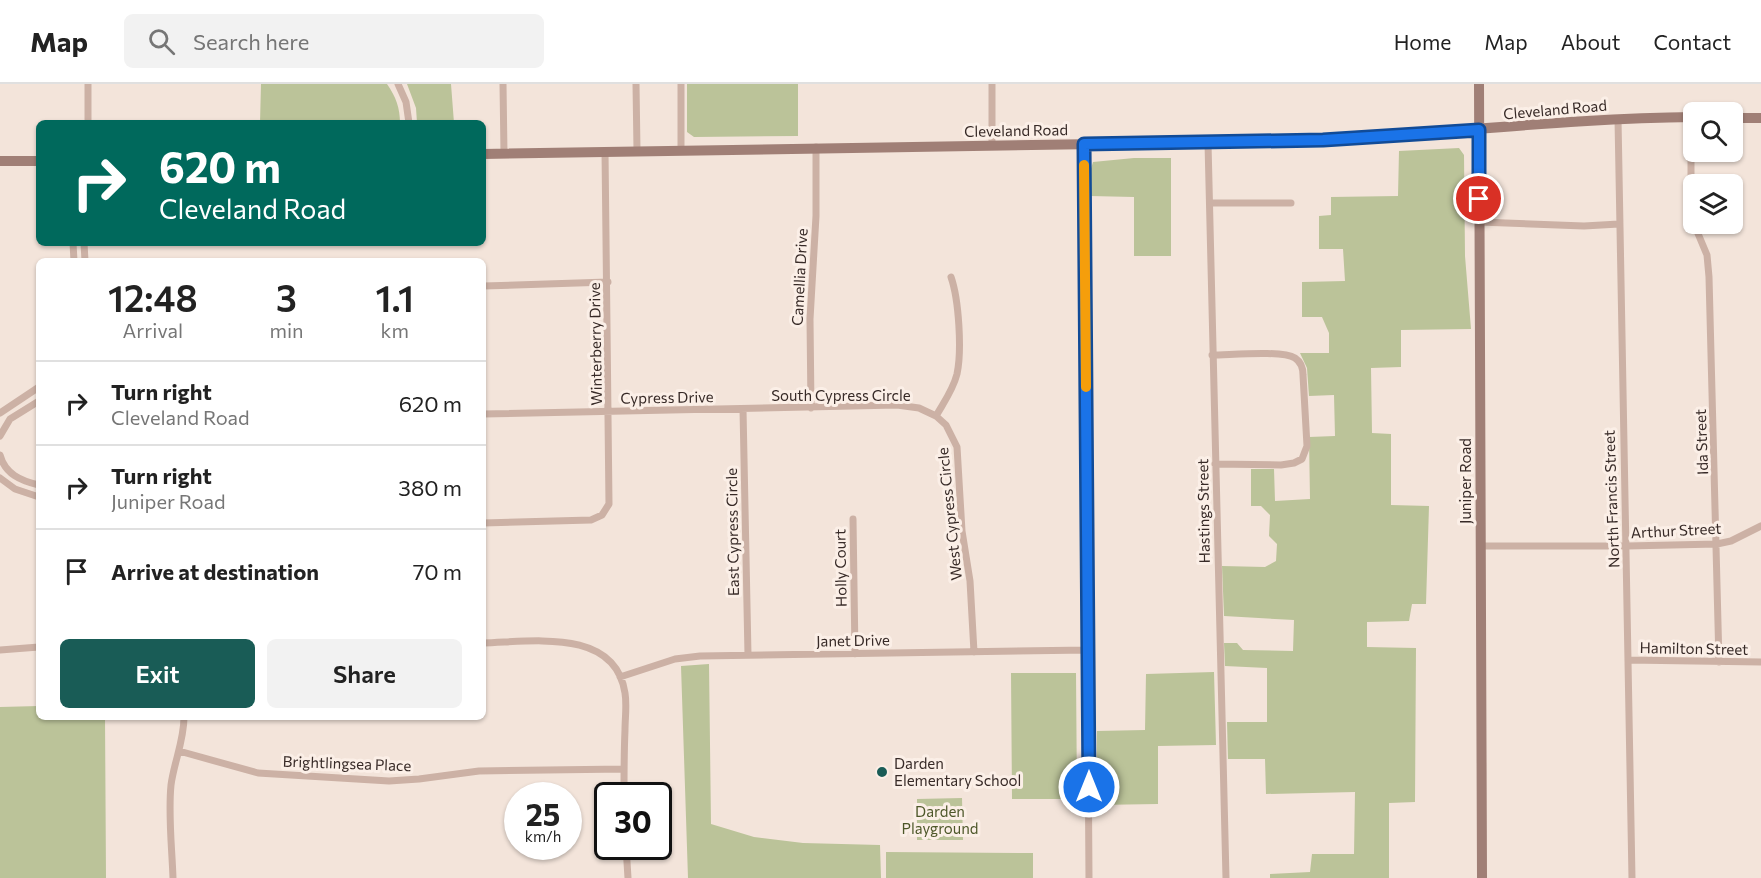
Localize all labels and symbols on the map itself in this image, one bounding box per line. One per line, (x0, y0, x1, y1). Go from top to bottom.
street label: Cleveland Road (1502, 96, 1608, 122)
street label: Cleveland Road (964, 120, 1068, 140)
pin (1453, 173, 1504, 224)
street label: Camellia Drive (787, 228, 811, 326)
street label: Winterberry Drive (585, 282, 605, 406)
street label: South Cypress Circle (771, 386, 911, 404)
street label: Cypress Drive (620, 387, 714, 407)
street label: Ida Street (1691, 409, 1711, 475)
street label: North Francis Street (1600, 430, 1622, 568)
street label: Juniper Road (1456, 438, 1474, 524)
street label: West Cypress Circle (933, 446, 965, 581)
street label: Hastings Street (1193, 458, 1213, 564)
street label: East Cypress Circle (722, 468, 742, 596)
street label: Arthur Street (1630, 519, 1722, 541)
street label: Holly Court (830, 529, 850, 607)
street label: Janet Drive (816, 630, 890, 650)
street label: Hamilton Street (1639, 638, 1749, 658)
street label: Brightlingsea Place (282, 752, 412, 774)
place label: Darden Elementary School (894, 754, 1021, 789)
position arrow (1057, 755, 1121, 819)
marker: Darden Elementary School (875, 765, 889, 779)
speed limit sign: 30 (594, 782, 672, 860)
park label: Darden Playground (902, 802, 978, 837)

